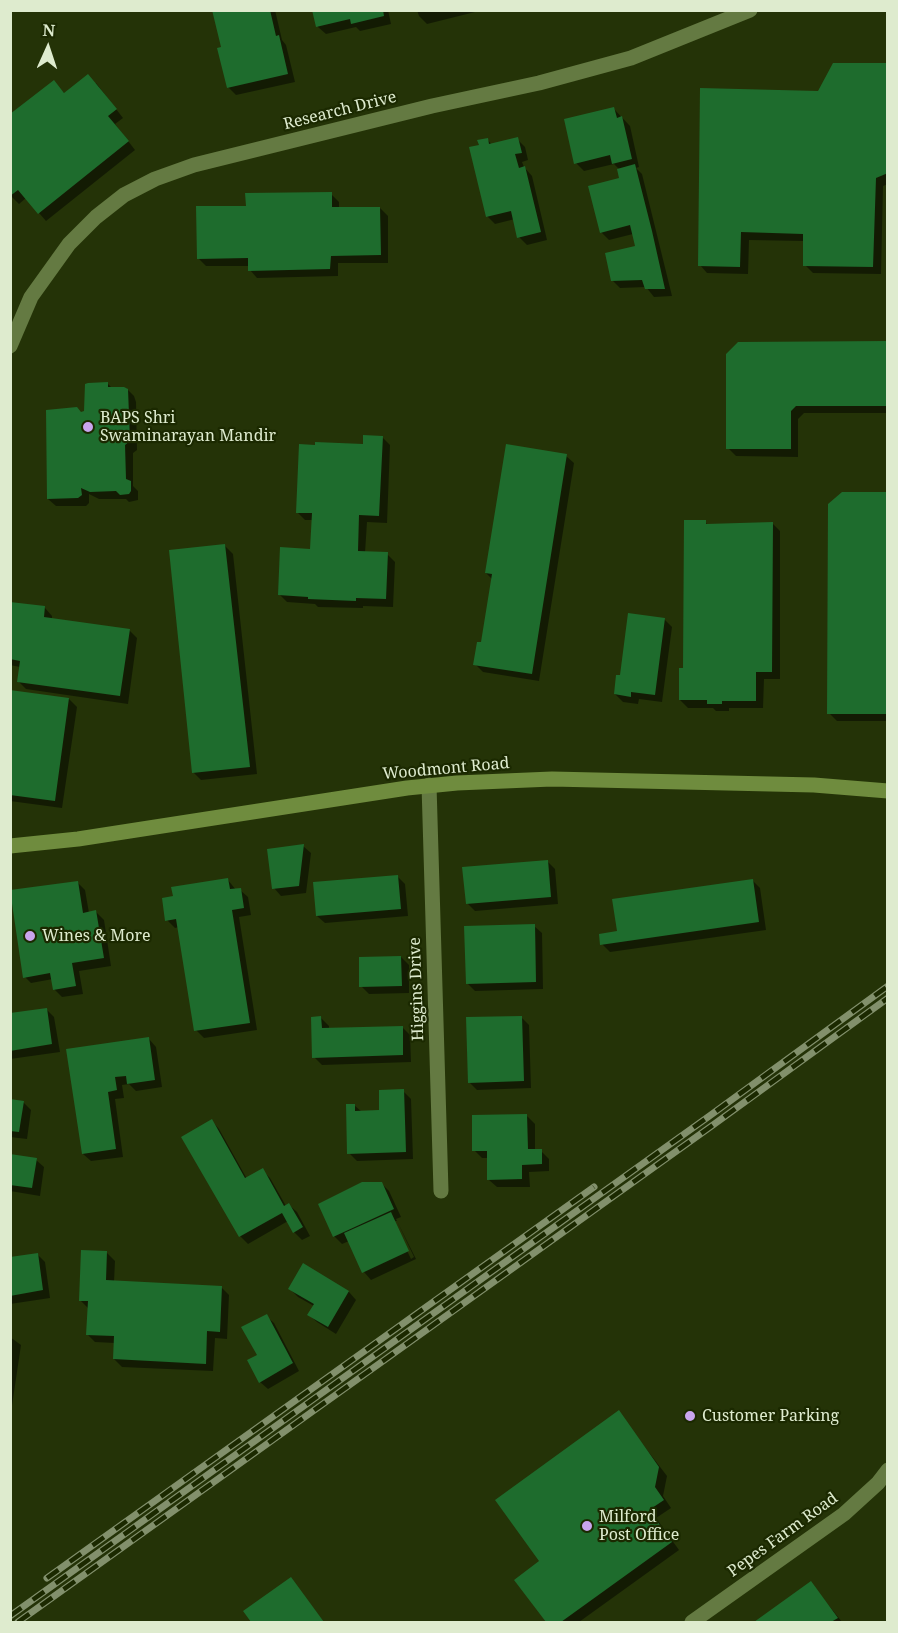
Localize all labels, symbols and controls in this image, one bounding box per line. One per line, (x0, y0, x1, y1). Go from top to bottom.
north arrow (18, 18, 78, 78)
text: N (42, 19, 56, 41)
street label: Research Drive (282, 88, 398, 134)
place label: BAPS Shri Swaminarayan Mandir (100, 408, 276, 446)
marker: BAPS Shri Swaminarayan Mandir (81, 420, 95, 434)
street label: Woodmont Road (382, 754, 510, 784)
place label: Wines & More (42, 926, 150, 946)
marker: Wines & More (23, 929, 37, 943)
street label: Higgins Drive (406, 937, 428, 1041)
place label: Customer Parking (702, 1406, 839, 1426)
marker: Customer Parking (683, 1409, 697, 1423)
street label: Pepes Farm Road (724, 1489, 842, 1581)
place label: Milford Post Office (599, 1507, 679, 1545)
marker: Milford Post Office (580, 1519, 594, 1533)

